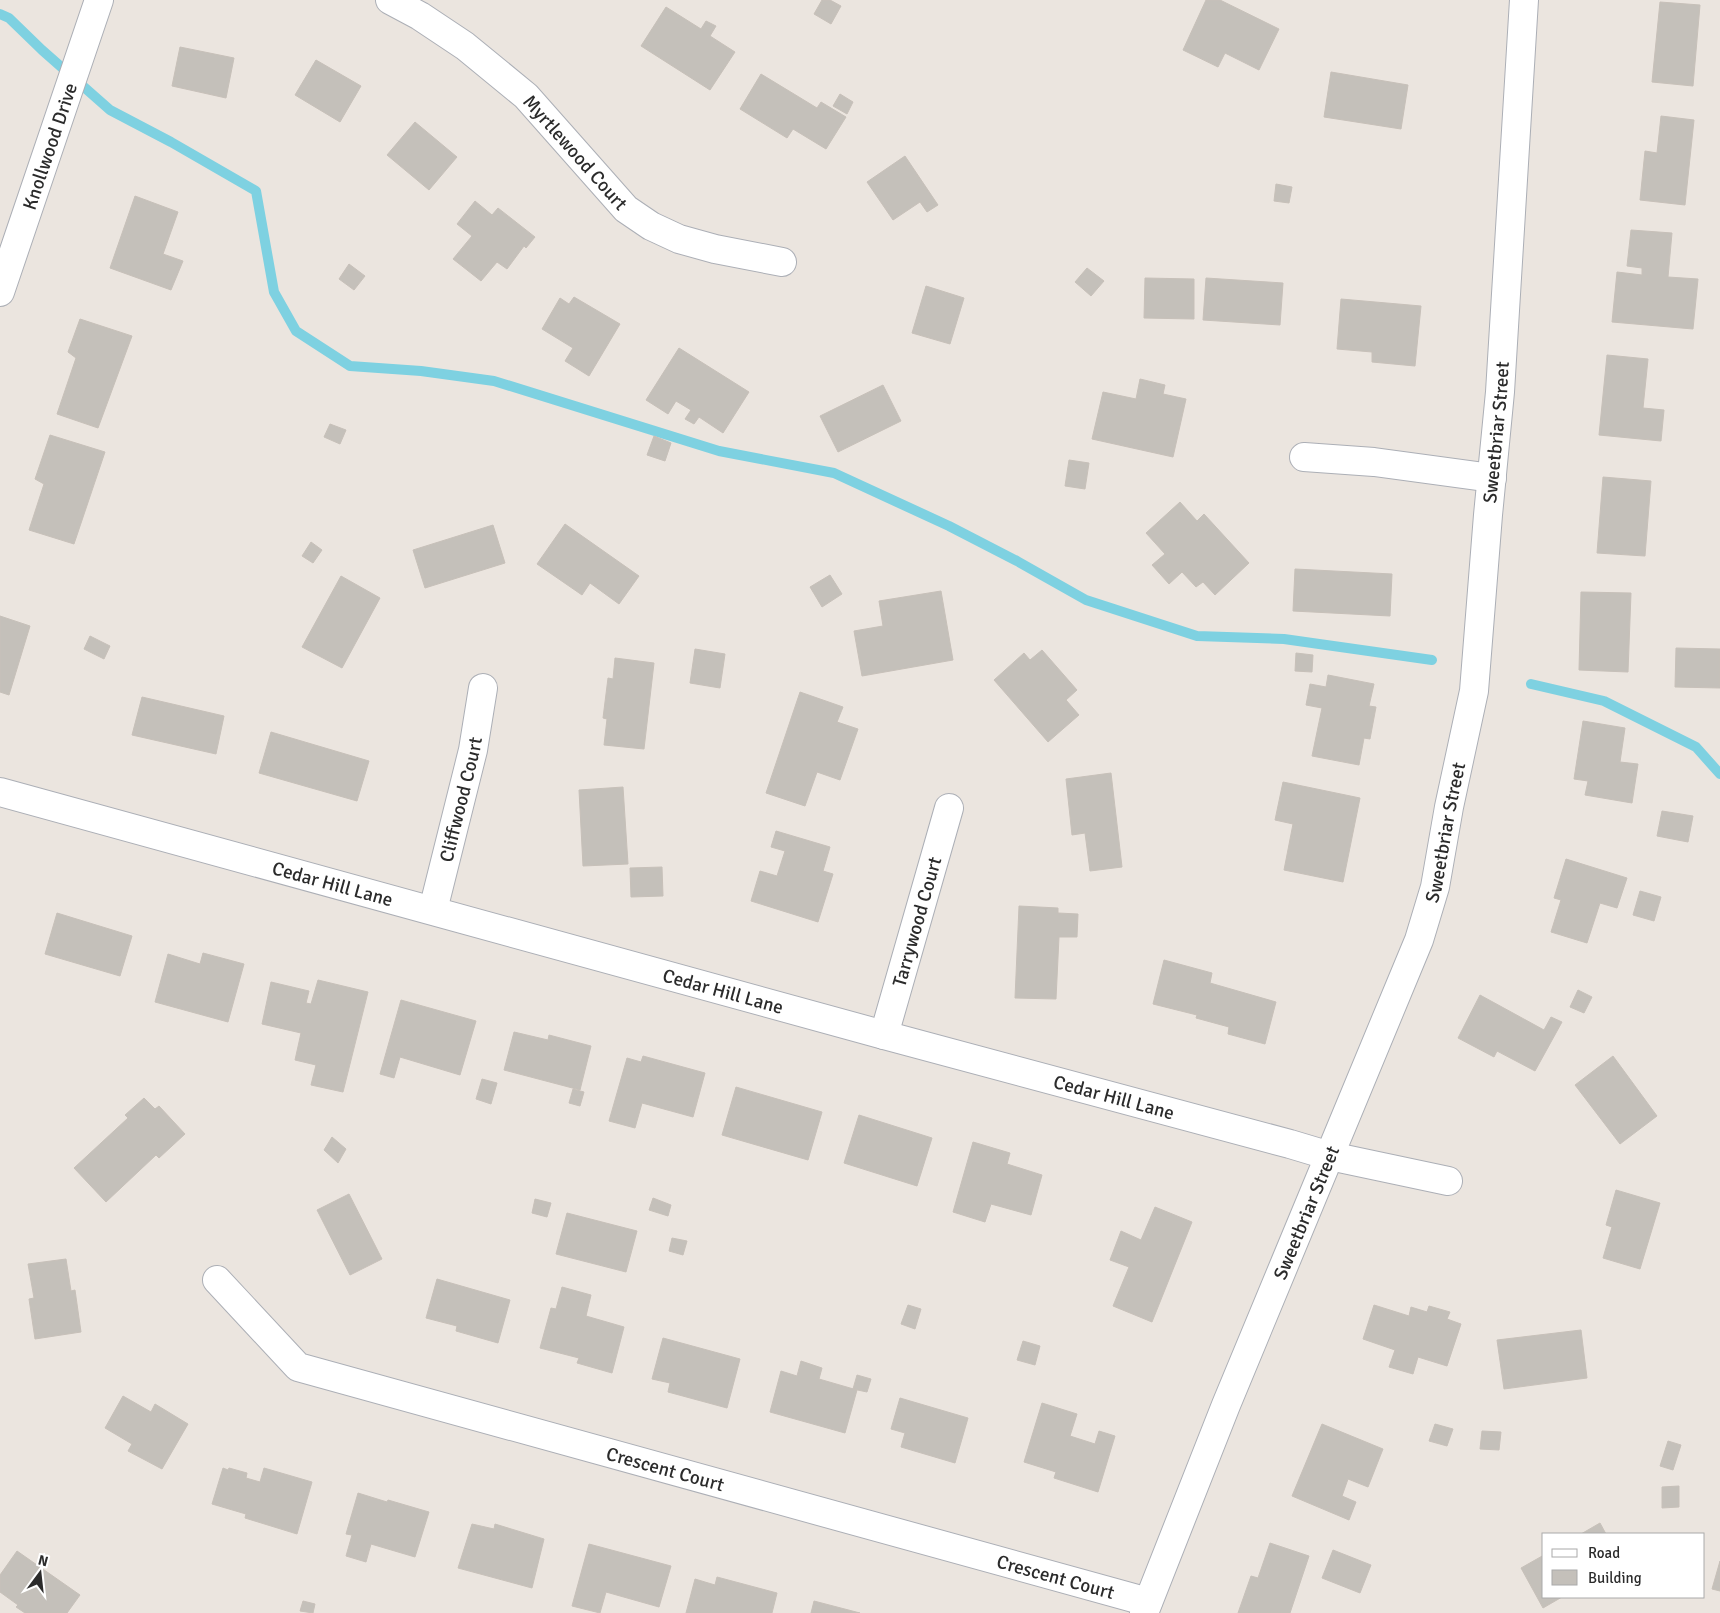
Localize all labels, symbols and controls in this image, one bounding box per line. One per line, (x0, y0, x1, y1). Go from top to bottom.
street label: Knollwood Drive (18, 80, 83, 213)
street label: Myrtlewood Court (518, 90, 633, 216)
street label: Sweetbriar Street (1478, 360, 1515, 504)
street label: Cliffwood Court (434, 735, 488, 865)
street label: Sweetbriar Street (1420, 760, 1471, 906)
street label: Tarrywood Court (887, 854, 948, 990)
street label: Cedar Hill Lane (269, 856, 395, 912)
street label: Cedar Hill Lane (660, 964, 786, 1020)
street label: Cedar Hill Lane (1051, 1070, 1177, 1125)
street label: Sweetbriar Street (1268, 1142, 1345, 1283)
street label: Crescent Court (603, 1442, 727, 1497)
legend (1542, 1533, 1705, 1598)
text: Road (1588, 1544, 1620, 1562)
north arrow (15, 1548, 65, 1598)
street label: Crescent Court (994, 1550, 1117, 1605)
text: N (36, 1551, 50, 1570)
text: Building (1588, 1569, 1642, 1587)

